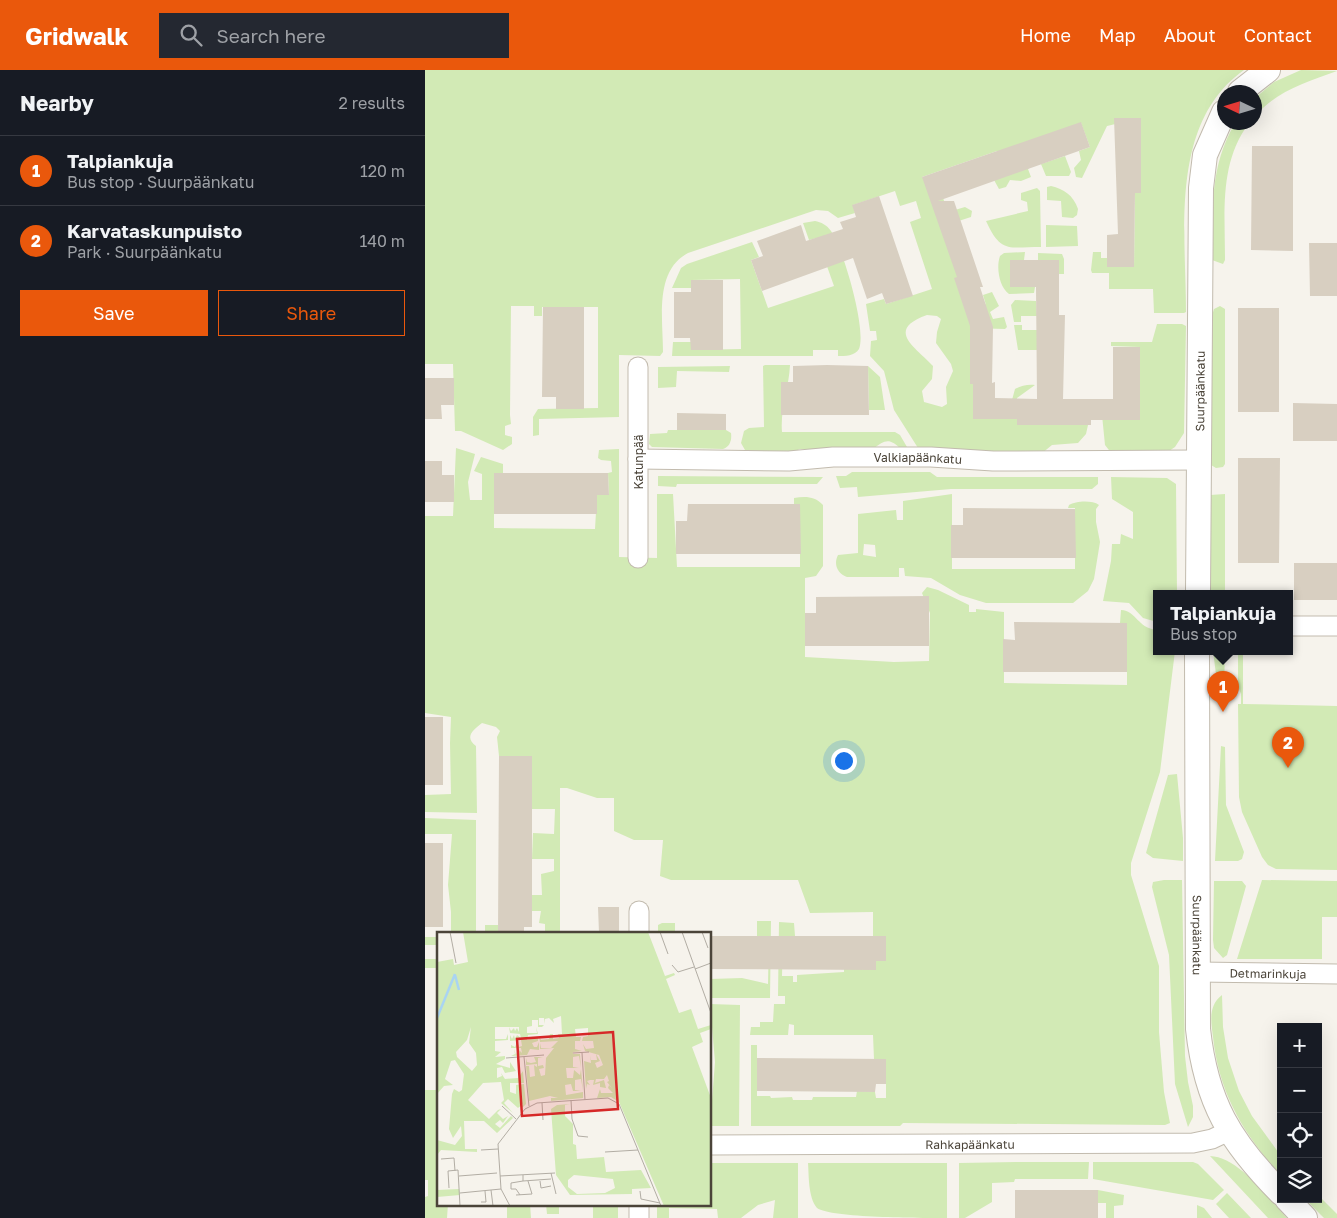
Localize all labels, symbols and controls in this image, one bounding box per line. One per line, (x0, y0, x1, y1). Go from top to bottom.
search box (159, 13, 509, 58)
text: Gridwalk (25, 21, 129, 50)
icon: search (177, 21, 205, 49)
text: Search here (217, 24, 325, 47)
text: Home (1020, 24, 1071, 46)
text: Map (1099, 24, 1136, 46)
text: About (1164, 24, 1216, 46)
text: Contact (1244, 24, 1312, 46)
north arrow (1217, 85, 1262, 130)
text: Nearby (20, 90, 94, 116)
text: 2 results (339, 93, 405, 113)
text: Talpiankuja (67, 149, 173, 172)
text: 1 (32, 161, 40, 181)
text: 120 m (360, 161, 405, 181)
text: Bus stop · Suurpäänkatu (67, 172, 254, 192)
text: Karvataskunpuisto (67, 219, 242, 242)
text: 2 (31, 231, 41, 251)
text: 140 m (359, 231, 405, 251)
text: Park · Suurpäänkatu (67, 242, 222, 262)
button: Save (20, 290, 208, 336)
button: Share (218, 290, 405, 336)
street label: Suurpäänkatu (1192, 351, 1207, 431)
street label: Katunpää (631, 434, 646, 490)
street label: Valkiapäänkatu (874, 449, 962, 466)
popup (1153, 590, 1293, 655)
text: Talpiankuja (1170, 601, 1276, 624)
text: Bus stop (1170, 624, 1237, 644)
pin: 1 (1207, 671, 1239, 712)
pin: 2 (1272, 727, 1304, 768)
your location (831, 748, 857, 774)
street label: Suurpäänkatu (1190, 895, 1205, 975)
inset map (437, 932, 711, 1206)
street label: Detmarinkuja (1229, 965, 1307, 981)
map controls (1277, 1023, 1322, 1203)
button: + (1277, 1023, 1322, 1068)
button: − (1277, 1068, 1322, 1113)
button: locate (1277, 1113, 1322, 1158)
street label: Rahkapäänkatu (925, 1136, 1015, 1152)
button: layers (1277, 1158, 1322, 1203)

